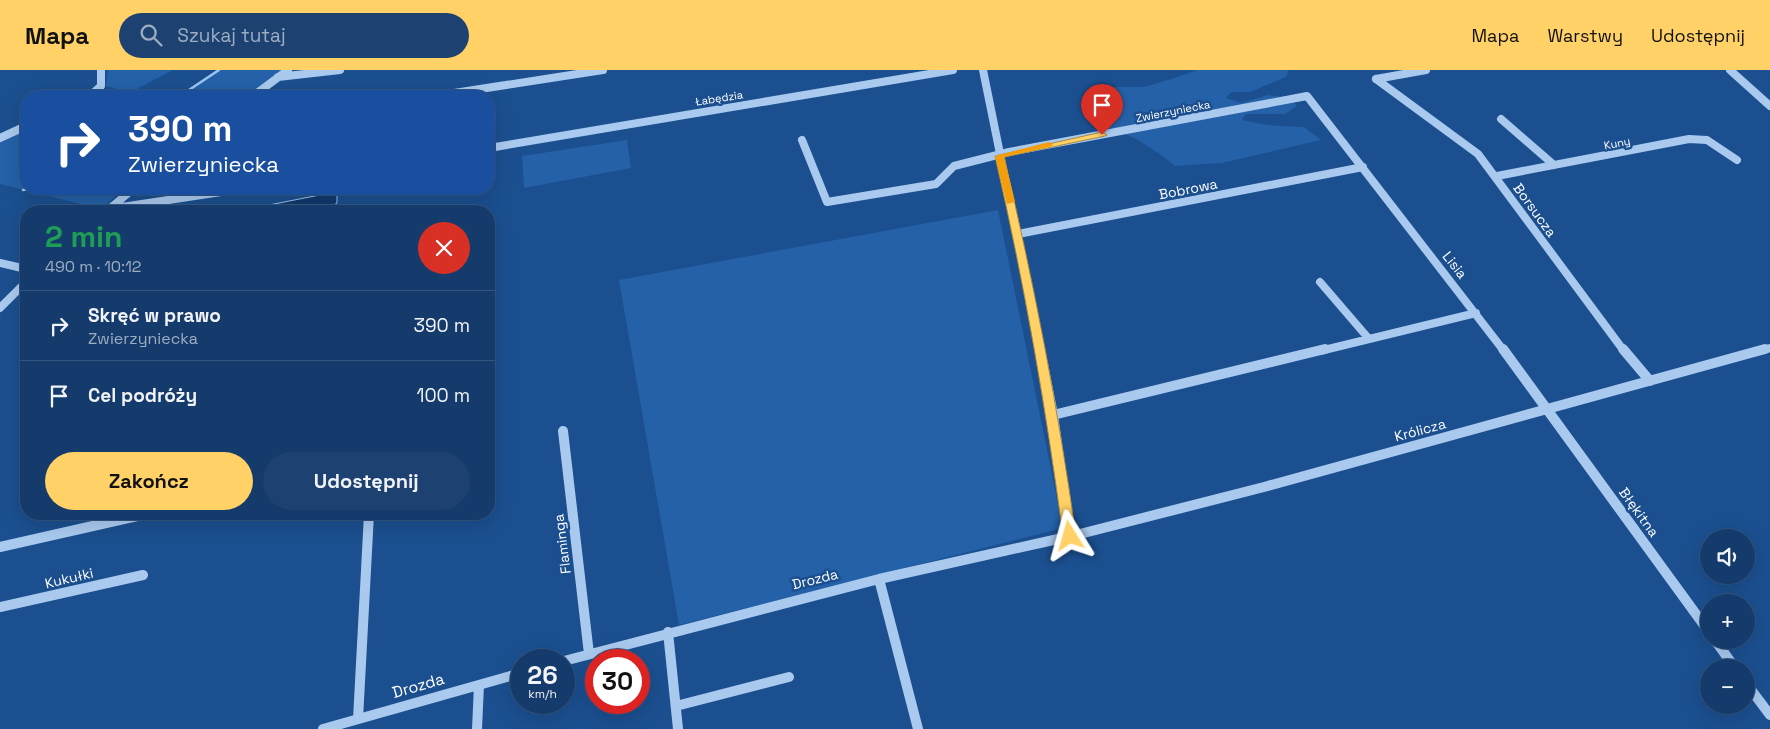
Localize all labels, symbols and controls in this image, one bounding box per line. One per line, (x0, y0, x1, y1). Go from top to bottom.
search box (119, 13, 469, 58)
text: Mapa (25, 20, 89, 51)
icon: search (137, 21, 165, 49)
text: Szukaj tutaj (177, 23, 286, 48)
text: Mapa (1472, 24, 1519, 47)
text: Warstwy (1547, 24, 1623, 47)
text: Udostępnij (1651, 24, 1745, 47)
pin (1081, 84, 1123, 135)
street label: Łabędzia (694, 87, 745, 109)
icon: arrive (1088, 91, 1116, 119)
street label: Zwierzyniecka (1135, 97, 1212, 125)
text: 390 m (128, 107, 232, 151)
icon: right (45, 110, 110, 175)
street label: Kuny (1603, 134, 1631, 152)
text: Zwierzyniecka (128, 150, 279, 178)
street label: Bobrowa (1157, 174, 1219, 204)
street label: Borsucza (1509, 179, 1561, 241)
text: 2 min (45, 217, 123, 256)
button: close (418, 222, 470, 274)
street label: Lisia (1439, 248, 1471, 282)
text: 490 m · 10:12 (45, 256, 141, 277)
text: Skręć w prawo (88, 303, 221, 328)
icon: right (45, 312, 73, 340)
text: 390 m (413, 313, 470, 338)
text: Zwierzyniecka (88, 328, 198, 349)
icon: arrive (45, 382, 73, 410)
text: Cel podróży (88, 383, 197, 408)
text: 100 m (416, 383, 470, 408)
street label: Królicza (1392, 415, 1448, 445)
button: Zakończ (45, 452, 253, 510)
button: Udostępnij (263, 452, 470, 510)
street label: Błękitna (1615, 484, 1663, 540)
position arrow (1043, 509, 1095, 561)
street label: Flaminga (549, 513, 575, 575)
map controls (1700, 529, 1755, 714)
button: sound (1700, 529, 1755, 584)
street label: Kukułki (43, 564, 95, 592)
street label: Drozda (790, 565, 840, 593)
button: + (1700, 594, 1755, 649)
speed limit sign: 30 (585, 649, 650, 714)
text: 26 (527, 659, 558, 691)
button: − (1700, 659, 1755, 714)
street label: Drozda (390, 668, 447, 703)
text: km/h (528, 686, 557, 702)

